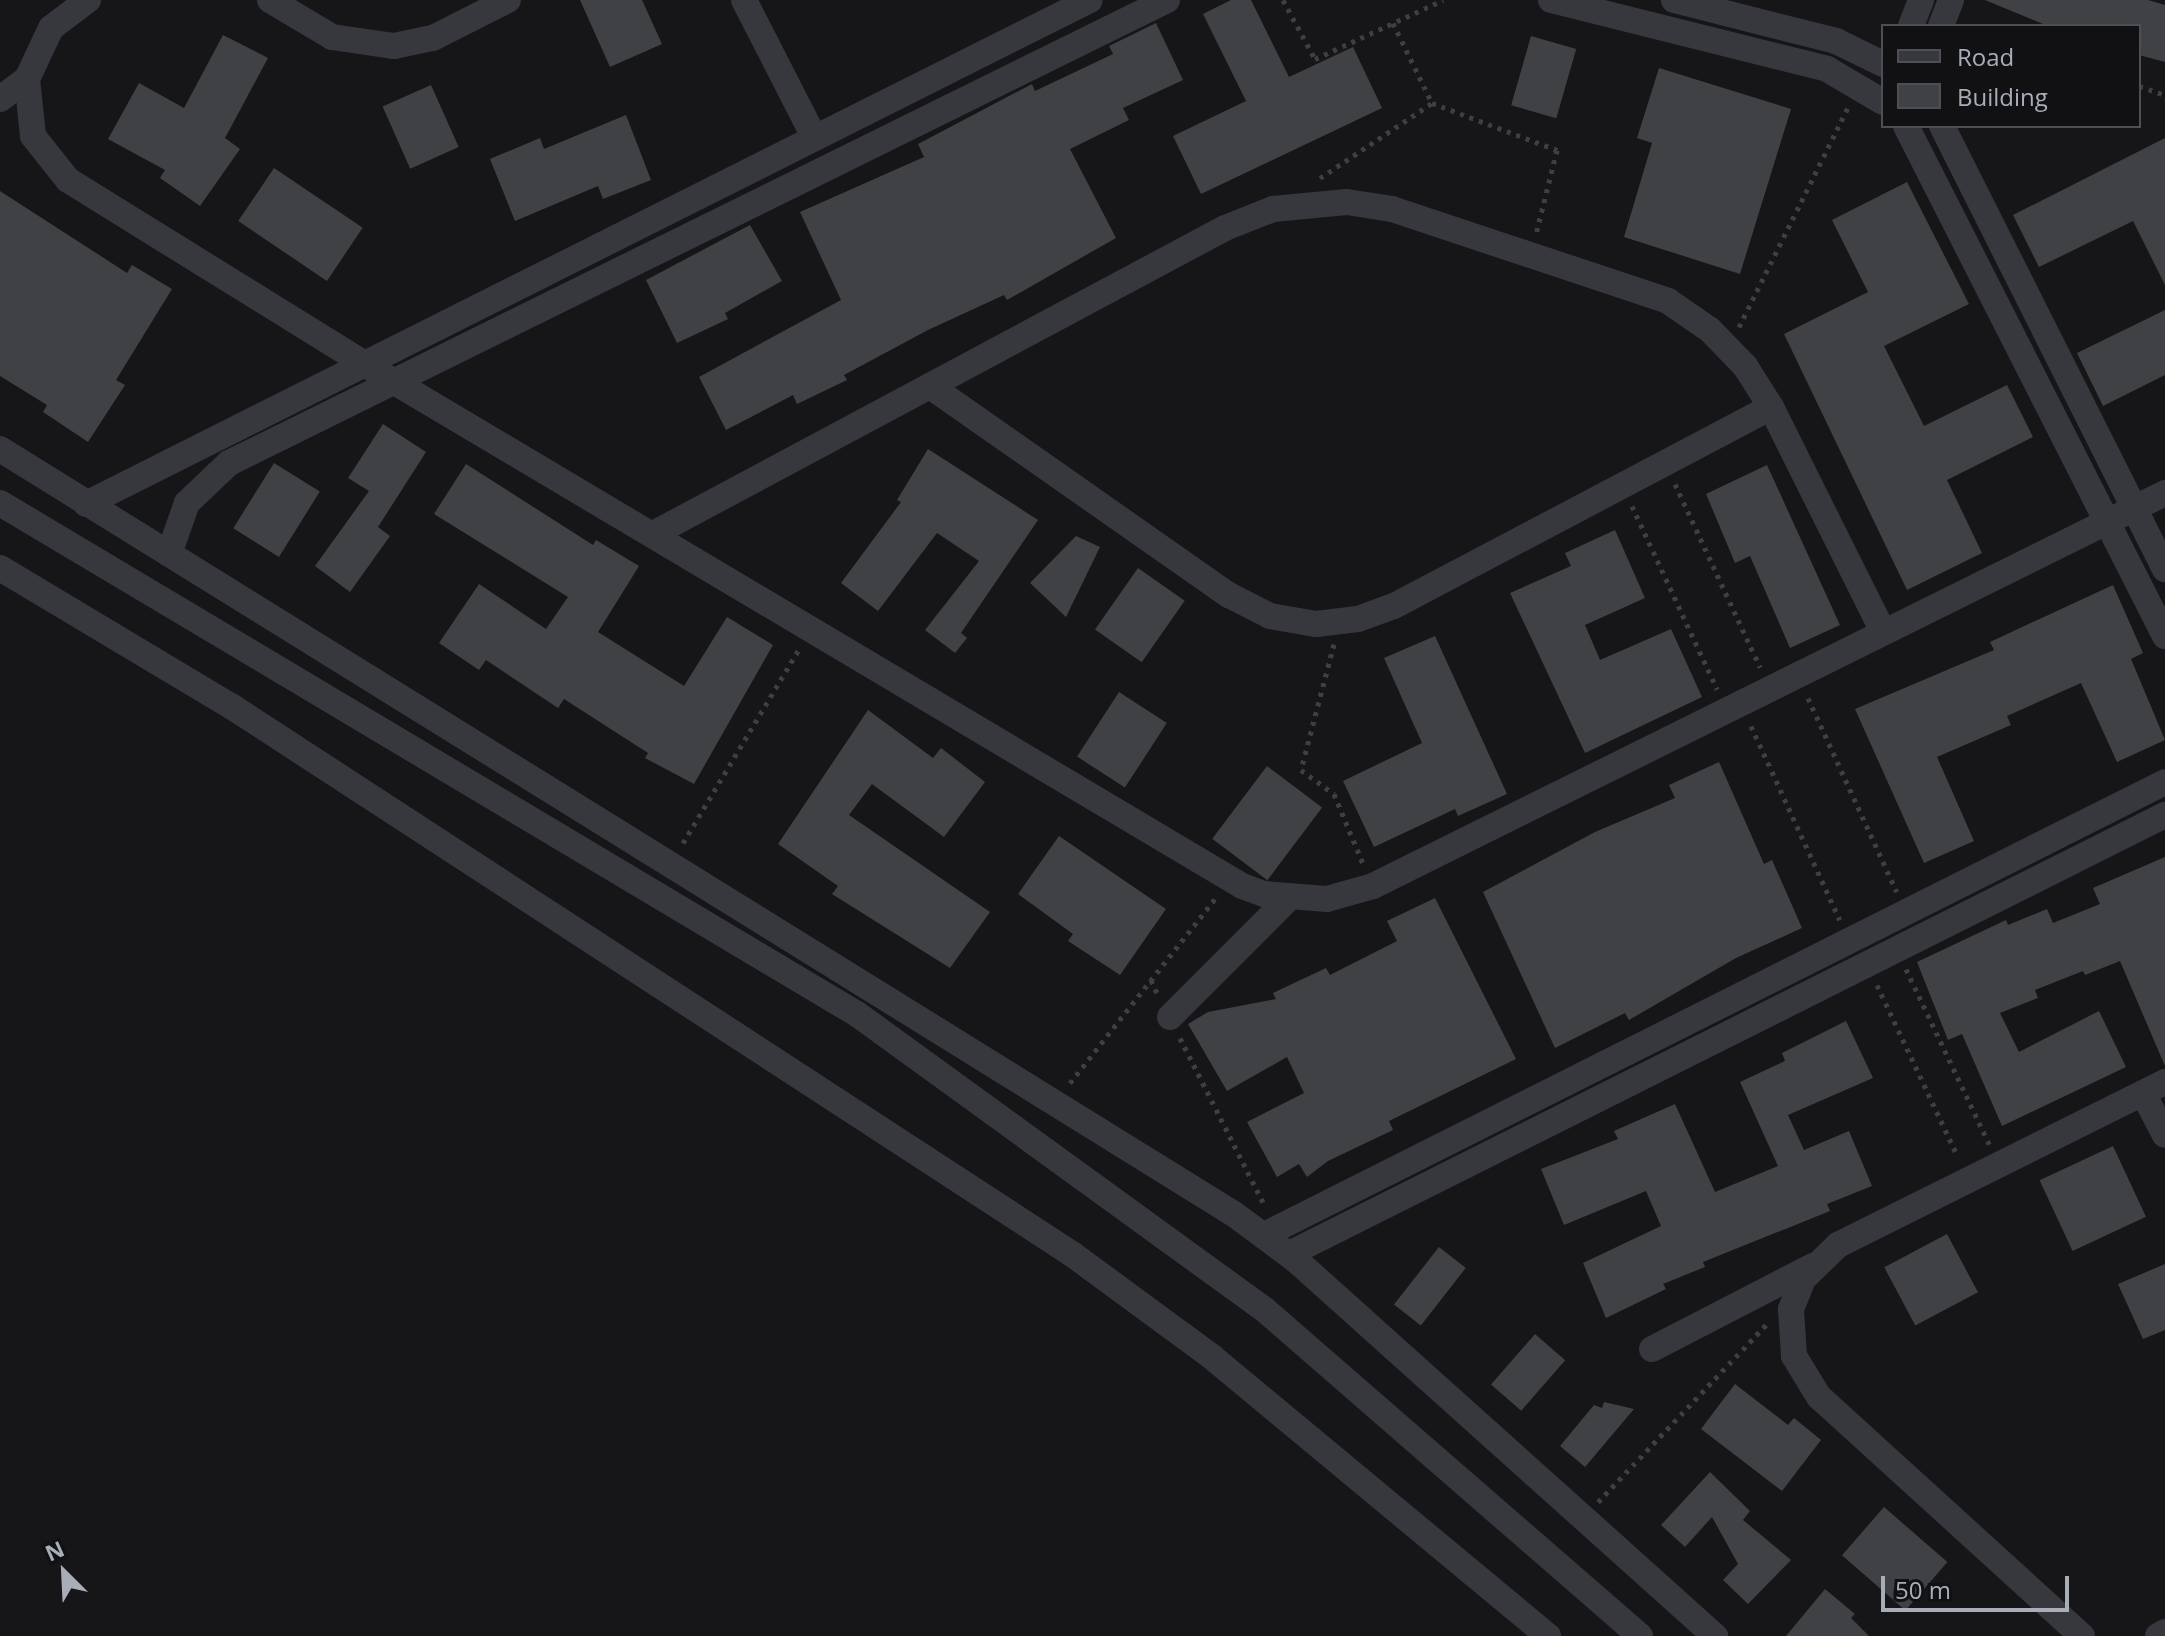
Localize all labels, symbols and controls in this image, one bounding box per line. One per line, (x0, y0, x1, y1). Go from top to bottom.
legend (1881, 24, 2141, 128)
text: Road (1957, 40, 2014, 73)
text: Building (1957, 80, 2048, 113)
north arrow (24, 1532, 104, 1612)
text: N (40, 1533, 69, 1567)
scale bar (1885, 1560, 2073, 1610)
text: 50 m (1895, 1573, 1951, 1606)

